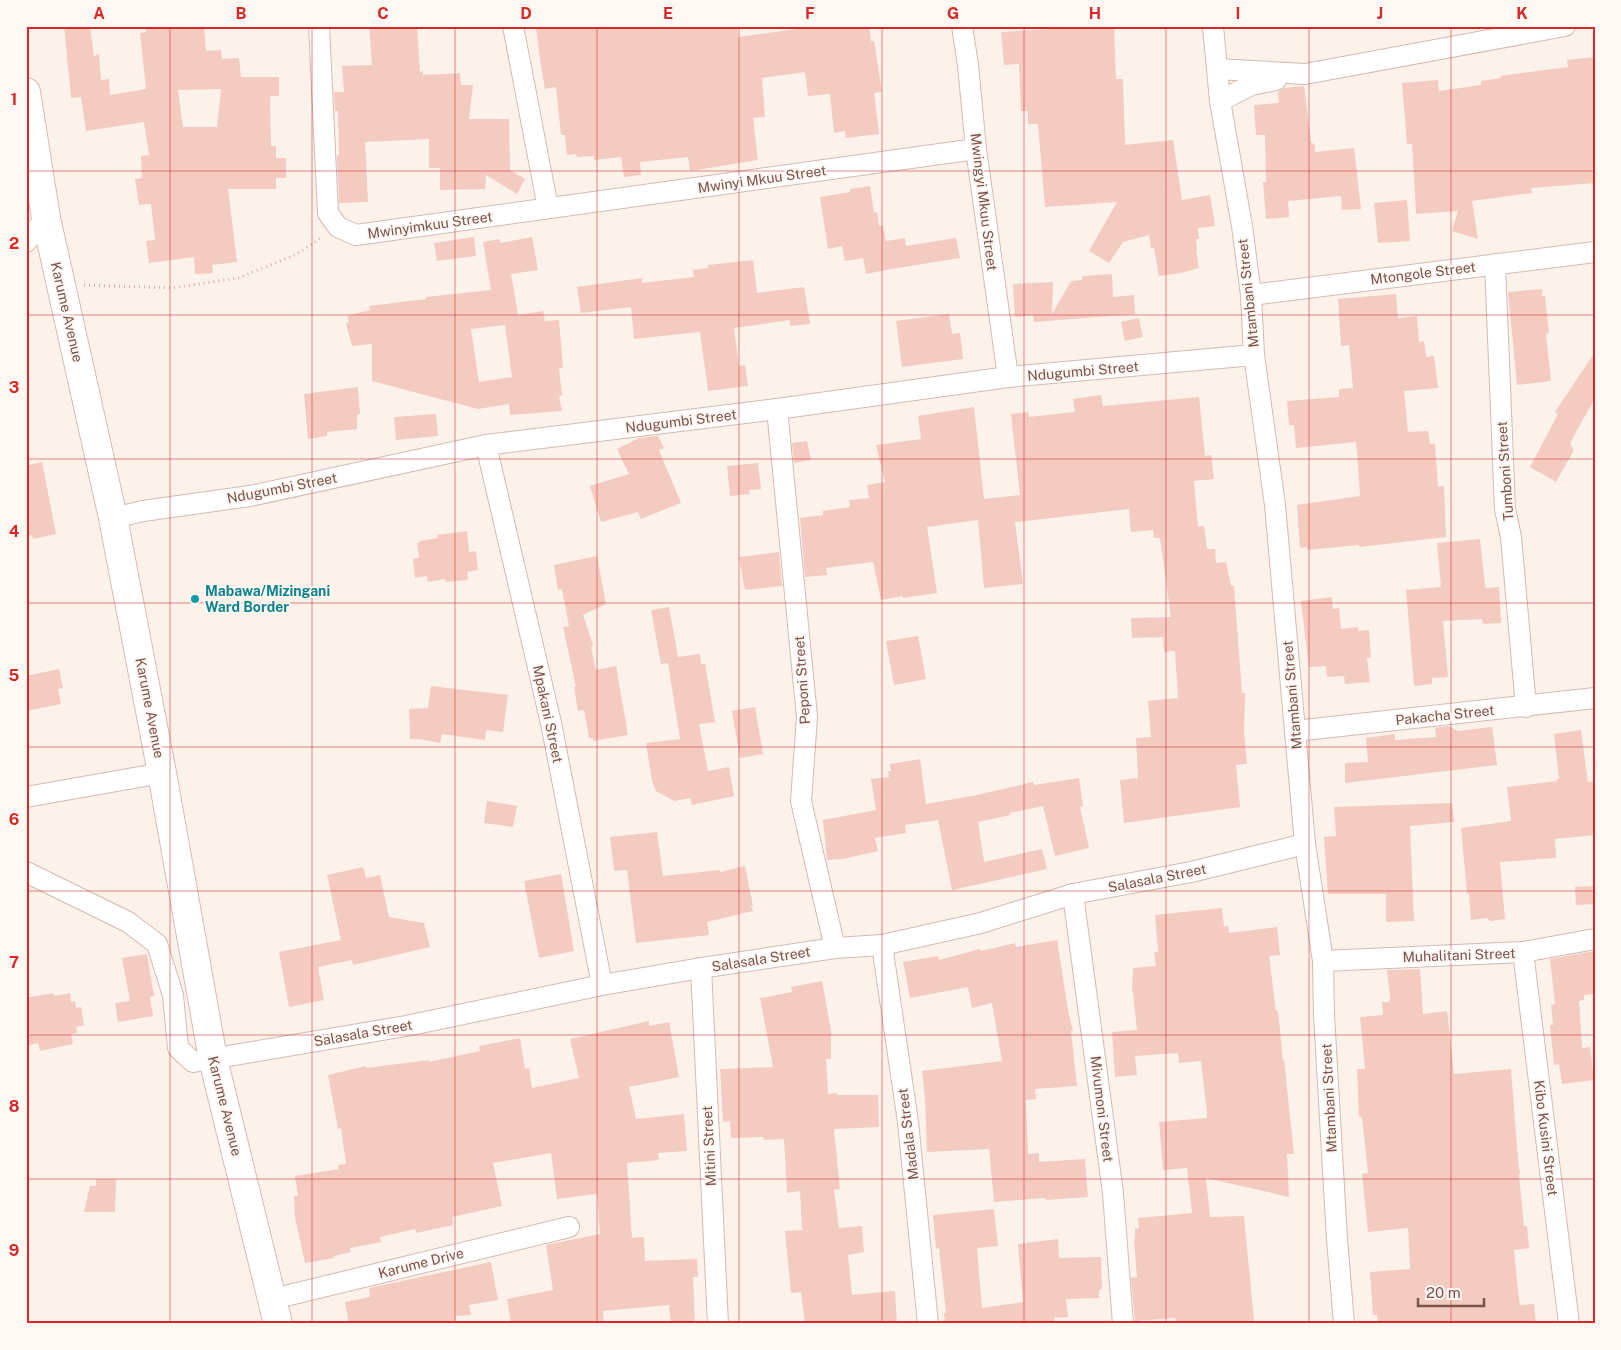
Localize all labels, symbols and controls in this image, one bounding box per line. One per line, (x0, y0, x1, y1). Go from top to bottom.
text: A (93, 4, 105, 23)
text: B (236, 4, 247, 23)
text: C (377, 4, 389, 23)
text: D (520, 4, 532, 23)
text: E (663, 4, 673, 23)
text: F (805, 4, 815, 23)
text: G (947, 4, 959, 23)
text: H (1089, 4, 1101, 23)
text: I (1236, 4, 1240, 23)
text: J (1377, 4, 1383, 23)
text: K (1516, 4, 1528, 23)
text: 1 (11, 90, 17, 109)
street label: Mwingyi Mkuu Street (968, 132, 1000, 272)
street label: Mwinyi Mkuu Street (697, 162, 827, 196)
street label: Mwinyimkuu Street (366, 208, 494, 242)
text: 2 (9, 234, 19, 253)
street label: Mtambani Street (1234, 238, 1262, 348)
street label: Mtongole Street (1369, 259, 1477, 287)
street label: Karume Avenue (48, 260, 86, 364)
street label: Ndugumbi Street (1027, 358, 1139, 384)
text: 3 (9, 378, 19, 397)
street label: Ndugumbi Street (625, 406, 737, 436)
street label: Tumboni Street (1494, 421, 1516, 521)
street label: Ndugumbi Street (226, 469, 338, 507)
text: 4 (9, 522, 20, 541)
place label: Mabawa/Mizingani Ward Border (205, 583, 330, 615)
marker: Mabawa/Mizingani Ward Border (189, 593, 201, 605)
street label: Peponi Street (791, 635, 813, 725)
street label: Mtambani Street (1279, 640, 1305, 750)
street label: Karume Avenue (132, 656, 168, 760)
street label: Mpakani Street (530, 664, 566, 764)
text: 5 (9, 666, 20, 685)
street label: Pakacha Street (1395, 702, 1495, 728)
text: 6 (9, 810, 19, 829)
street label: Salasala Street (1106, 861, 1208, 895)
street label: Salasala Street (710, 943, 812, 975)
street label: Muhalitani Street (1402, 945, 1516, 965)
text: 7 (9, 953, 19, 972)
street label: Salasala Street (312, 1016, 414, 1050)
street label: Mtambani Street (1318, 1043, 1340, 1153)
street label: Karume Avenue (205, 1054, 245, 1158)
street label: Mivumoni Street (1088, 1055, 1116, 1163)
street label: Kibo Kusini Street (1531, 1079, 1561, 1197)
street label: Madala Street (894, 1087, 922, 1181)
text: 8 (9, 1097, 20, 1116)
street label: Mitini Street (699, 1105, 719, 1187)
text: 9 (9, 1241, 19, 1260)
street label: Karume Drive (377, 1245, 466, 1281)
scale bar (1418, 1275, 1485, 1307)
text: 20 m (1426, 1284, 1461, 1301)

